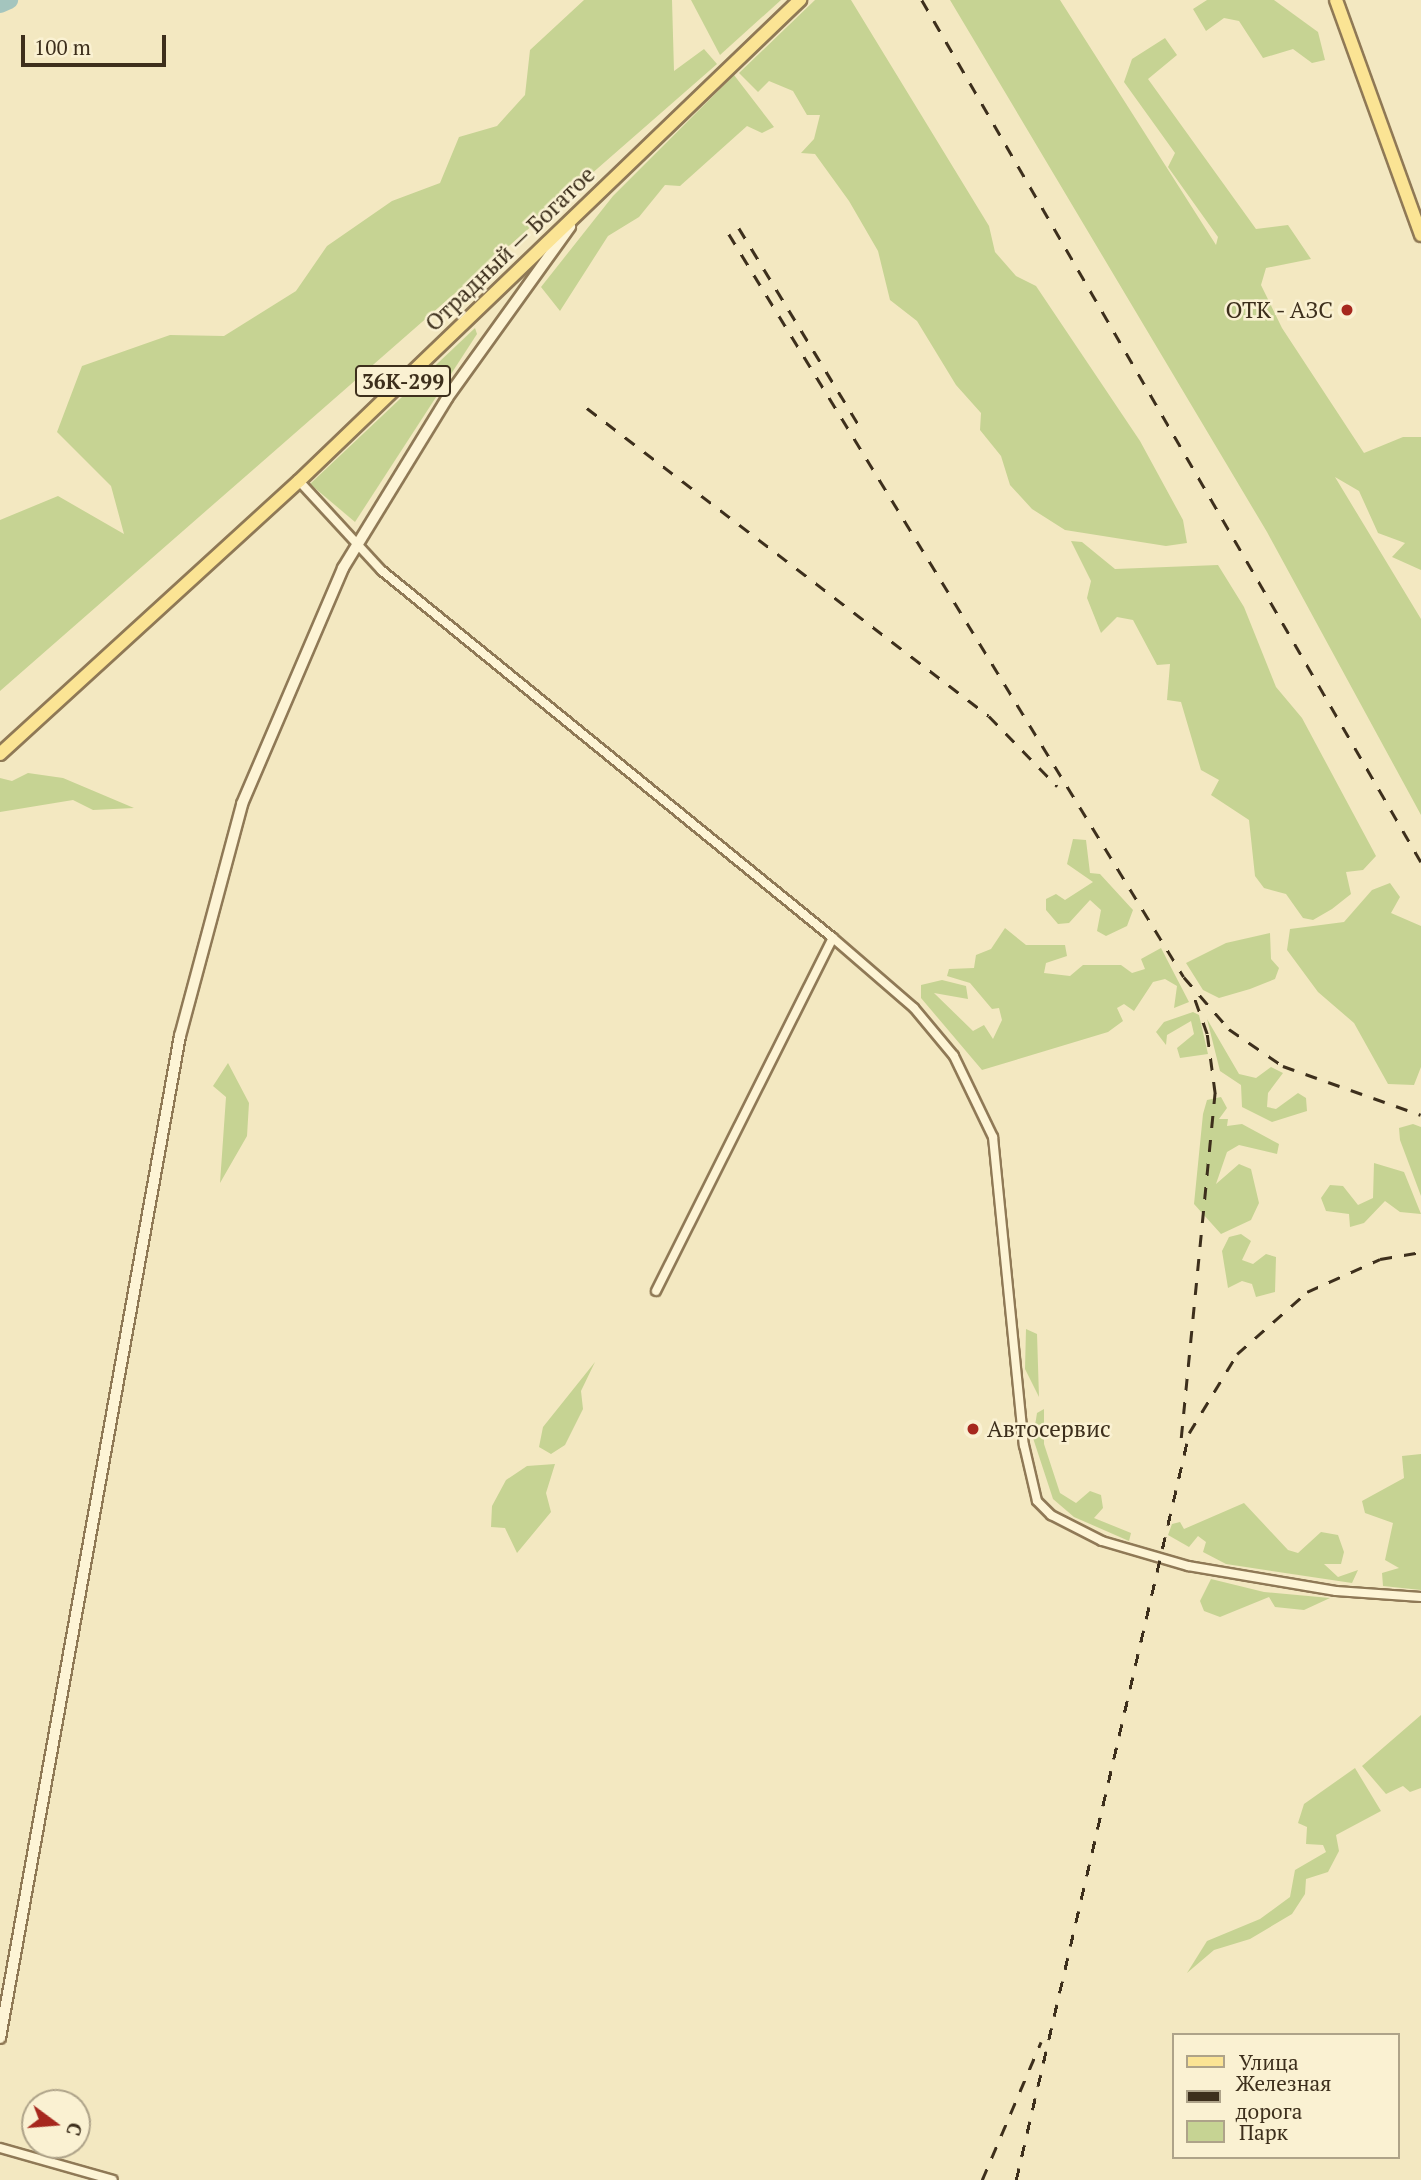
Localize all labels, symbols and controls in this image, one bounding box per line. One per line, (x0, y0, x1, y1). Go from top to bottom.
scale bar (24, 21, 170, 65)
text: 100 m (34, 33, 91, 61)
street label: Отрадный — Богатое (419, 160, 601, 338)
place label: ОТК - АЗС (1223, 296, 1333, 324)
marker: ОТК - АЗС (1339, 302, 1355, 318)
road number: 36К-299 (354, 364, 452, 398)
place label: Автосервис (987, 1415, 1111, 1443)
marker: Автосервис (965, 1421, 981, 1437)
legend (1172, 2033, 1400, 2159)
text: Улица (1239, 2048, 1299, 2076)
text: Железная дорога (1235, 2069, 1331, 2125)
north arrow (21, 2089, 91, 2159)
text: Парк (1239, 2118, 1288, 2146)
text: С (61, 2120, 88, 2139)

